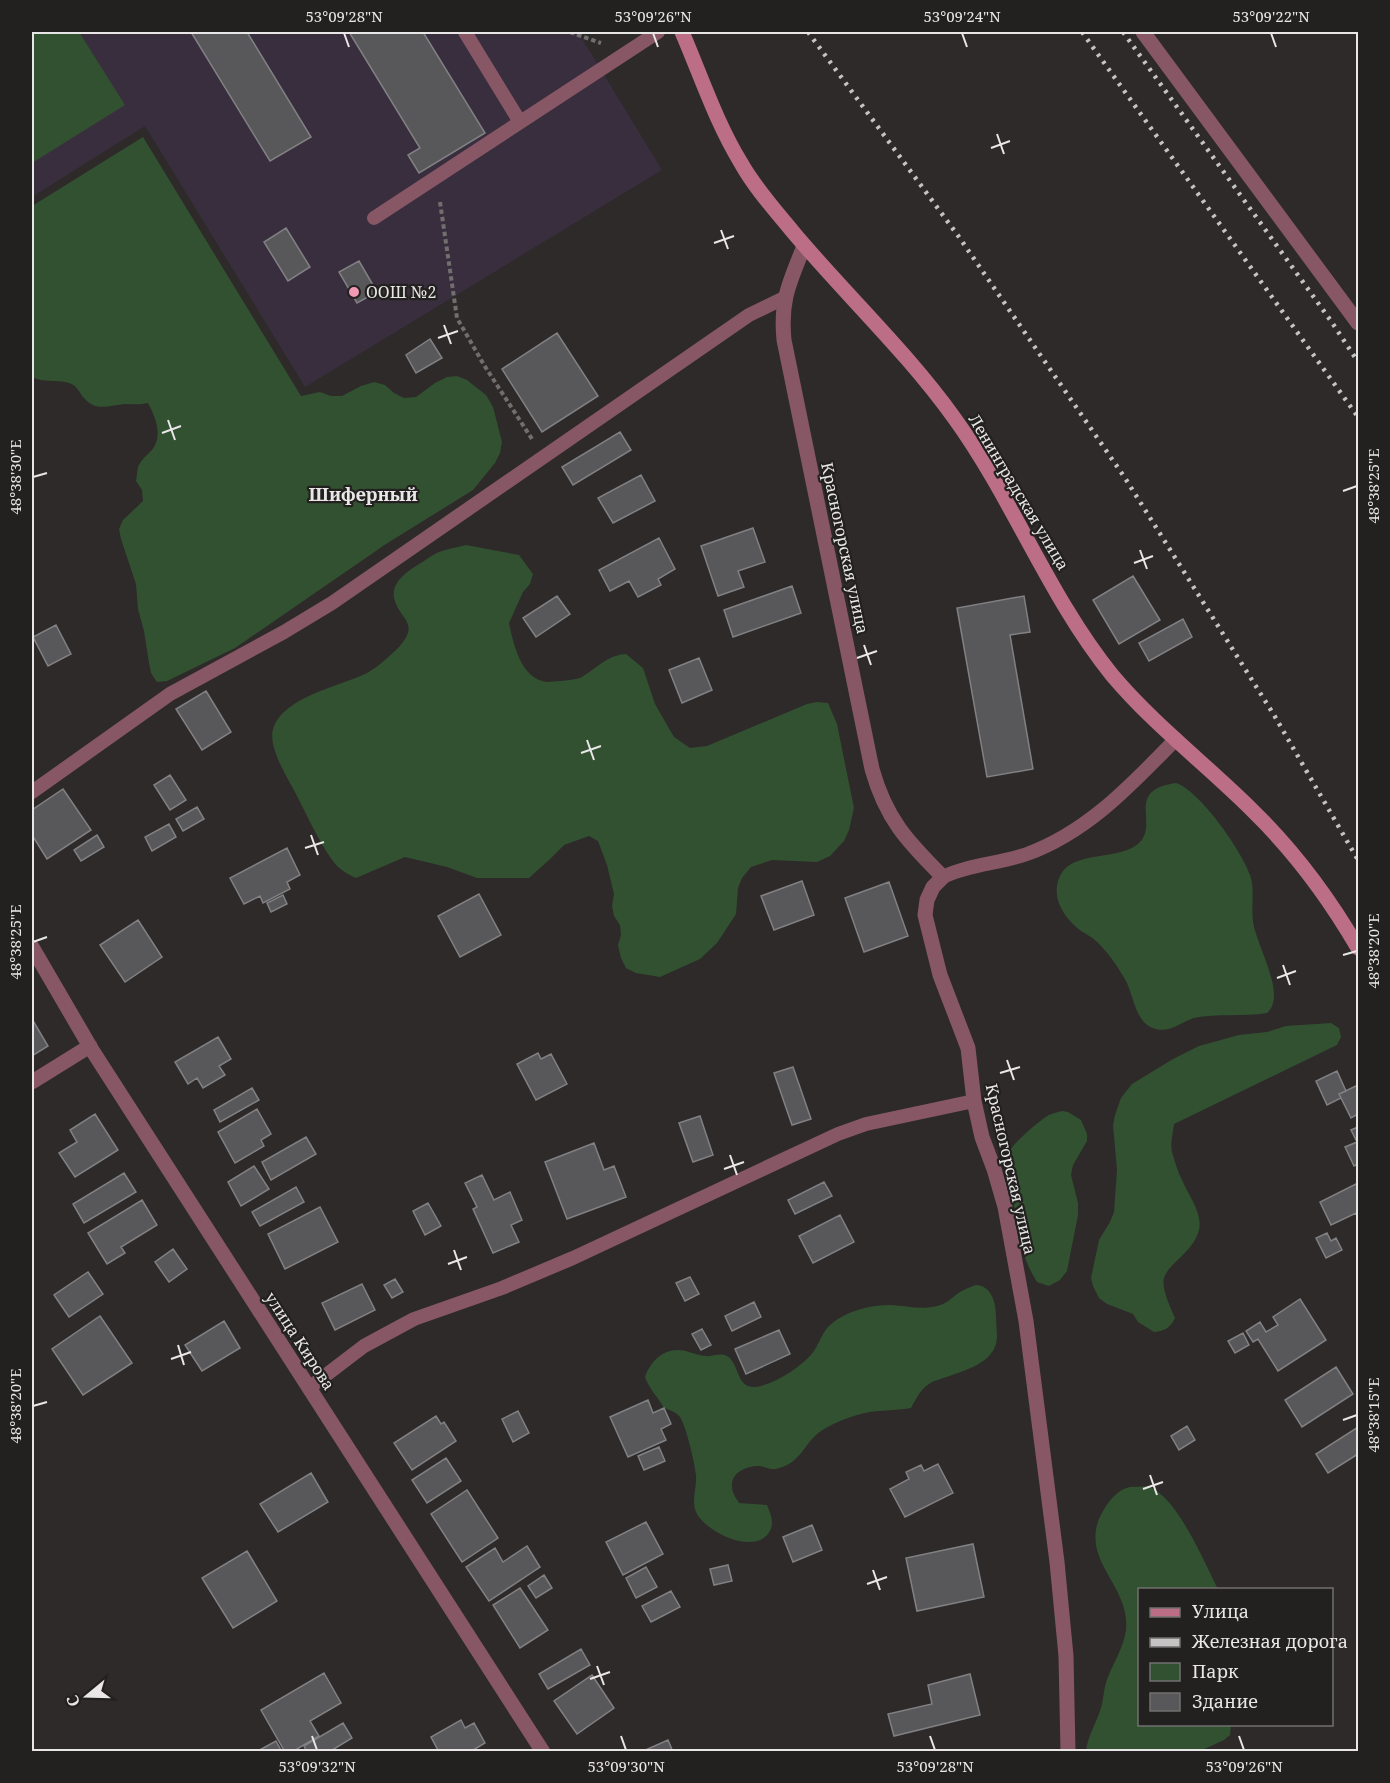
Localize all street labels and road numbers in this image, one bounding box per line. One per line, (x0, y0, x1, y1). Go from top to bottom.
street label: Ленинградская улица (964, 410, 1074, 574)
street label: Красногорская улица (816, 460, 874, 636)
street label: Красногорская улица (981, 1081, 1041, 1257)
street label: улица Кирова (260, 1288, 340, 1394)

